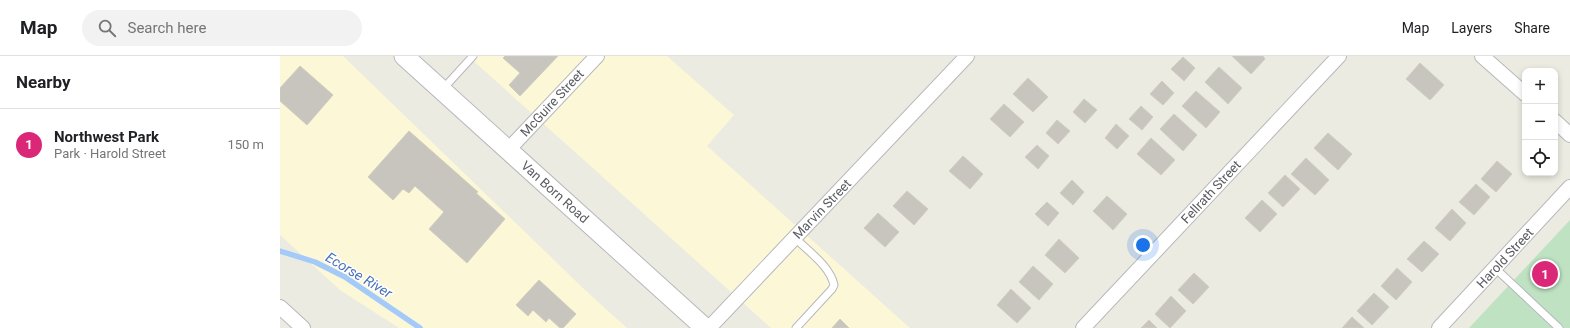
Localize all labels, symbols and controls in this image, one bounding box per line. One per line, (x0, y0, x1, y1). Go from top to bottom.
search box (82, 10, 362, 46)
text: Map (20, 16, 58, 39)
icon: search (96, 17, 118, 39)
text: Search here (128, 19, 206, 37)
text: Map (1402, 20, 1429, 36)
text: Layers (1451, 20, 1492, 36)
text: Share (1514, 20, 1550, 36)
street label: McGuire Street (517, 66, 587, 140)
map controls (1522, 68, 1558, 176)
button: + (1522, 68, 1558, 104)
text: Nearby (16, 72, 71, 92)
button: − (1522, 104, 1558, 140)
text: Northwest Park (54, 128, 159, 146)
text: 1 (25, 137, 33, 152)
text: 150 m (227, 137, 264, 152)
button: locate (1522, 140, 1558, 176)
text: Park · Harold Street (54, 146, 166, 161)
street label: Fellrath Street (1178, 157, 1244, 227)
street label: Van Born Road (518, 158, 592, 226)
street label: Marvin Street (790, 176, 854, 242)
street label: Harold Street (1474, 225, 1536, 291)
your location (1133, 235, 1153, 255)
water label: Ecorse River (323, 249, 395, 301)
pin: 1 (1532, 259, 1558, 289)

